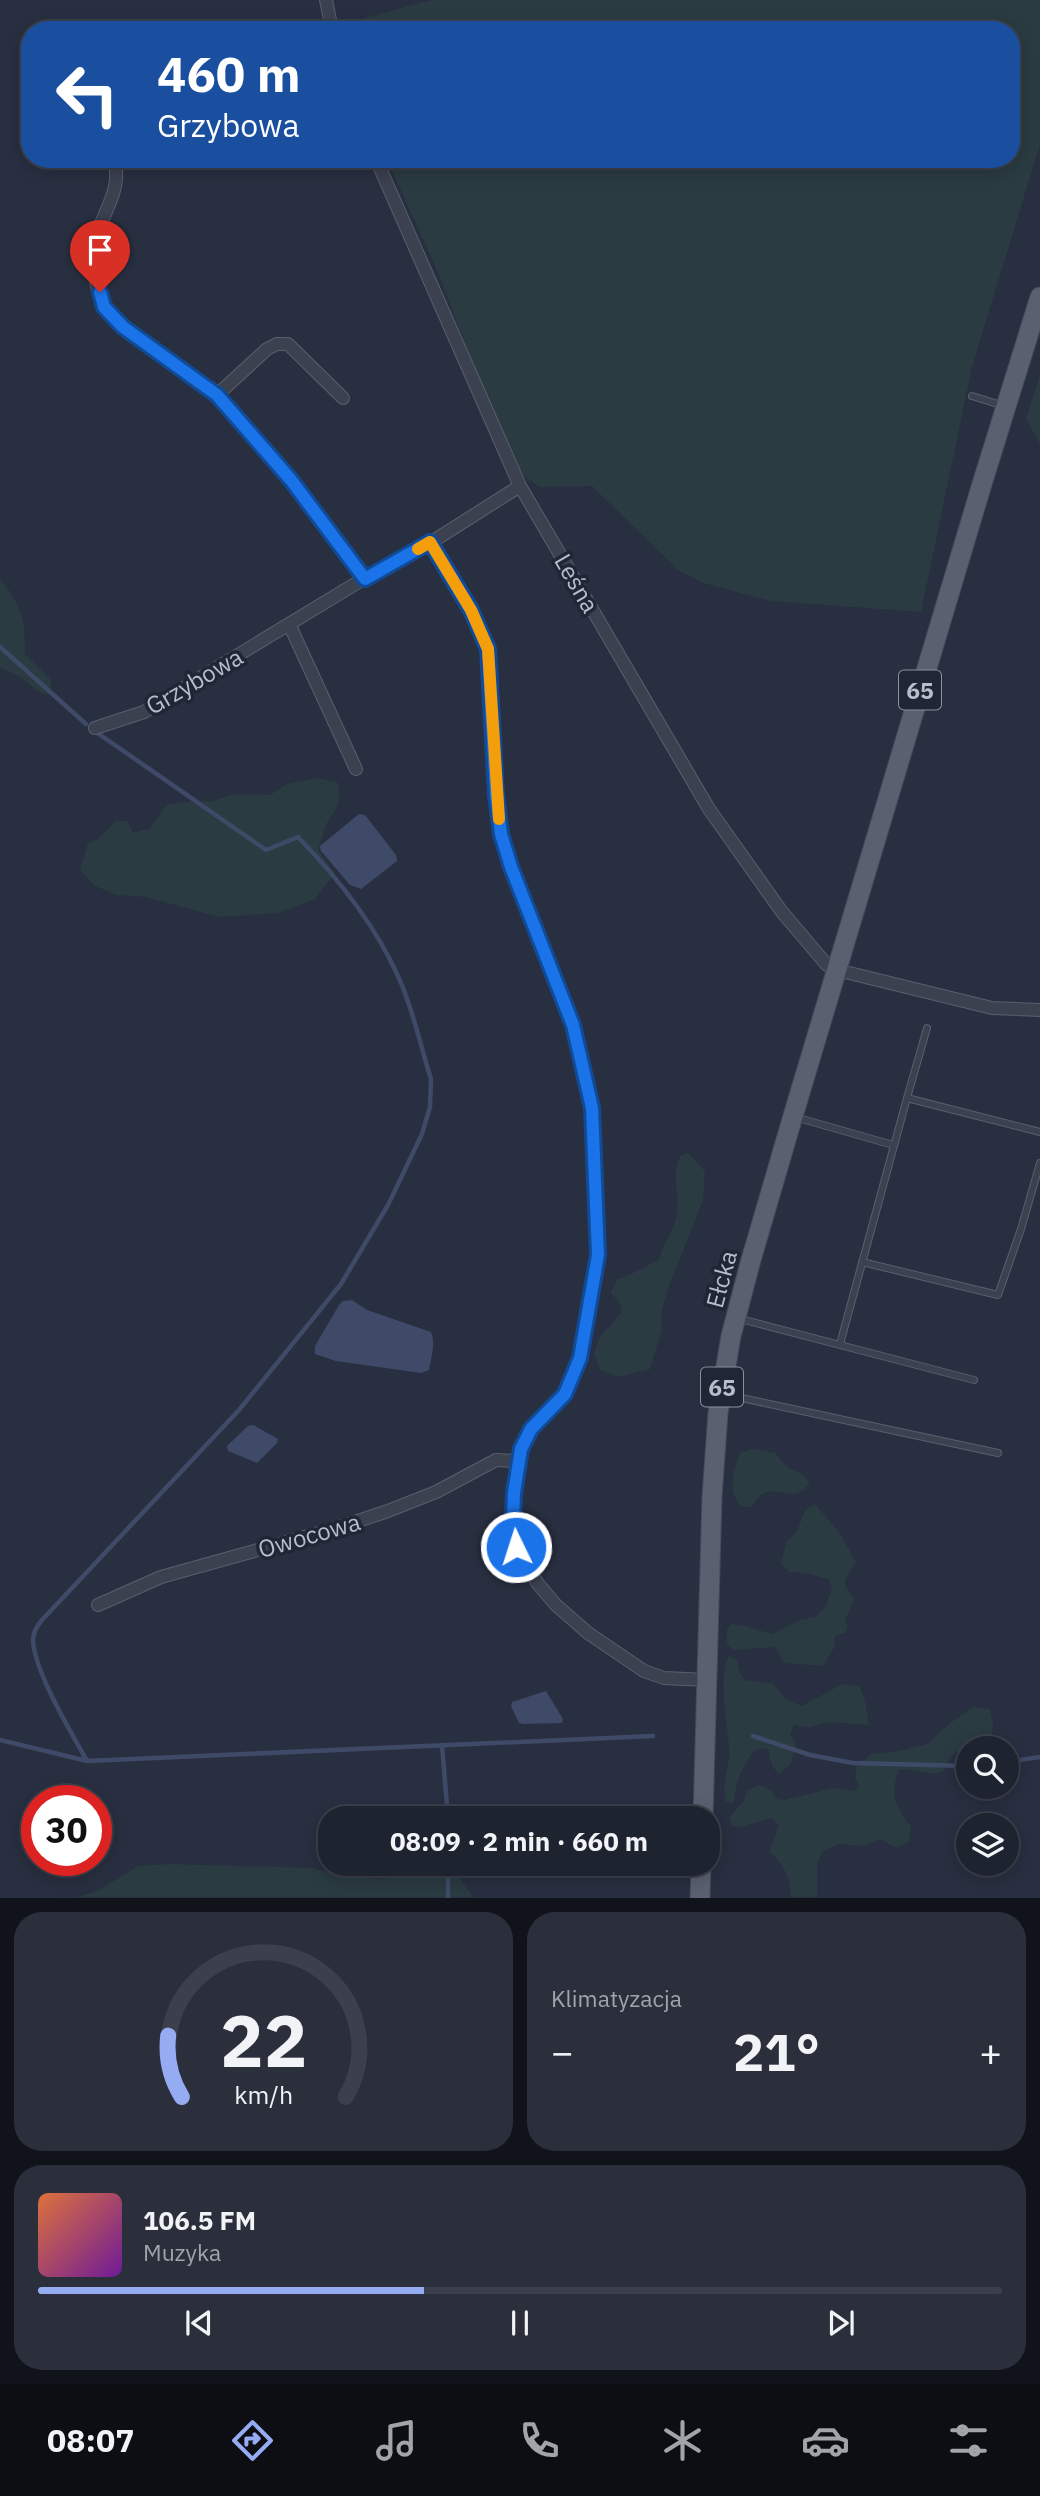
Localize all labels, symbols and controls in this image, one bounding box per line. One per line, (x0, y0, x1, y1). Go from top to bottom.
text: 460 m (157, 42, 301, 105)
icon: left (42, 49, 133, 140)
text: Grzybowa (157, 104, 300, 146)
pin (70, 220, 130, 292)
icon: arrive (81, 231, 119, 269)
street label: Leśna (547, 548, 607, 618)
street label: Grzybowa (140, 640, 248, 722)
road number: 65 (899, 670, 941, 710)
street label: Ełcka (698, 1247, 744, 1311)
road number: 65 (701, 1368, 743, 1406)
street label: Owocowa (254, 1505, 364, 1565)
position arrow (479, 1510, 553, 1584)
map controls (956, 1736, 1019, 1876)
button: search (956, 1736, 1019, 1799)
speed limit sign: 30 (21, 1785, 112, 1876)
button: layers (956, 1813, 1019, 1876)
text: 08:09 · 2 min · 660 m (390, 1824, 648, 1858)
text: Klimatyzacja (551, 1983, 682, 2013)
text: 22 (220, 1993, 307, 2088)
text: 21° (733, 2018, 820, 2085)
text: − (551, 2027, 574, 2076)
text: + (979, 2027, 1002, 2076)
text: km/h (234, 2078, 293, 2111)
text: 106.5 FM (143, 2203, 256, 2237)
text: Muzyka (143, 2237, 221, 2267)
icon: previous (180, 2304, 218, 2342)
icon: pause (501, 2304, 539, 2342)
icon: next (822, 2304, 860, 2342)
icon: directions (228, 2416, 277, 2465)
icon: music (372, 2416, 421, 2465)
icon: phone (515, 2416, 564, 2465)
icon: climate (658, 2416, 707, 2465)
icon: car (801, 2416, 850, 2465)
icon: filters (944, 2416, 993, 2465)
text: 08:07 (47, 2419, 134, 2461)

